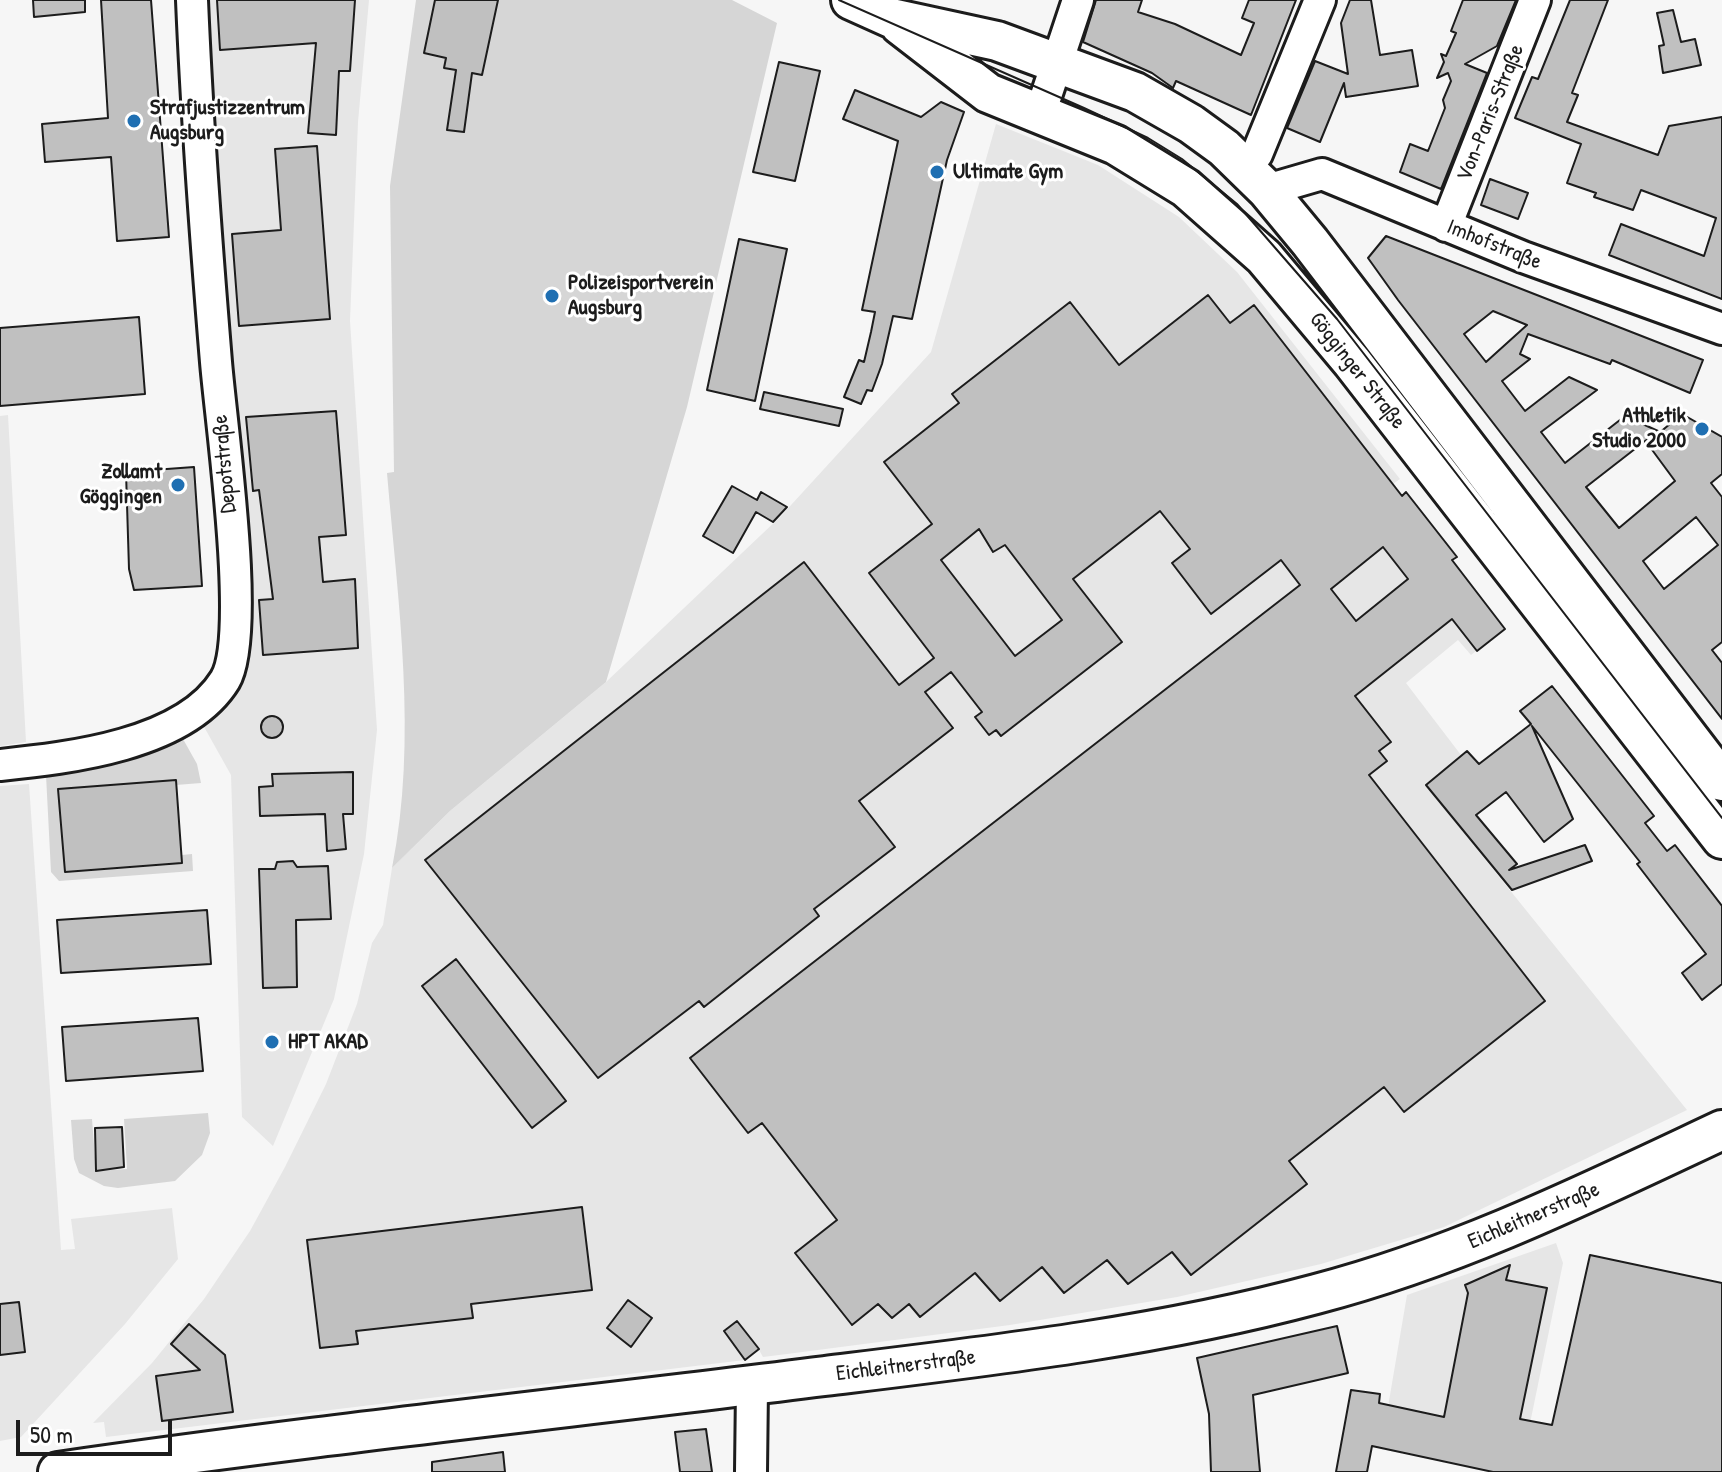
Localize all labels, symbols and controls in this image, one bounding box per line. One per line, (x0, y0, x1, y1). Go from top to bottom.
street label: Von-Paris-Straße (1452, 41, 1530, 185)
place label: Strafjustizzentrum Augsburg (150, 95, 305, 146)
marker: Strafjustizzentrum Augsburg (125, 112, 143, 130)
place label: Ultimate Gym (953, 159, 1063, 185)
marker: Ultimate Gym (928, 163, 946, 181)
street label: Imhofstraße (1443, 214, 1545, 276)
place label: Polizeisportverein Augsburg (568, 270, 714, 322)
marker: Polizeisportverein Augsburg (543, 287, 561, 305)
street label: Gögginger Straße (1303, 307, 1411, 435)
place label: Athletik Studio 2000 (1592, 403, 1686, 454)
street label: Depotstraße (208, 414, 242, 514)
marker: Athletik Studio 2000 (1693, 420, 1711, 438)
place label: Zollamt Göggingen (80, 459, 162, 510)
marker: Zollamt Göggingen (169, 476, 187, 494)
place label: HPT AKAD (288, 1029, 368, 1055)
marker: HPT AKAD (263, 1033, 281, 1051)
street label: Eichleitnerstraße (1464, 1176, 1604, 1256)
street label: Eichleitnerstraße (835, 1344, 977, 1388)
scale bar (20, 1404, 176, 1454)
text: 50 m (30, 1418, 73, 1450)

